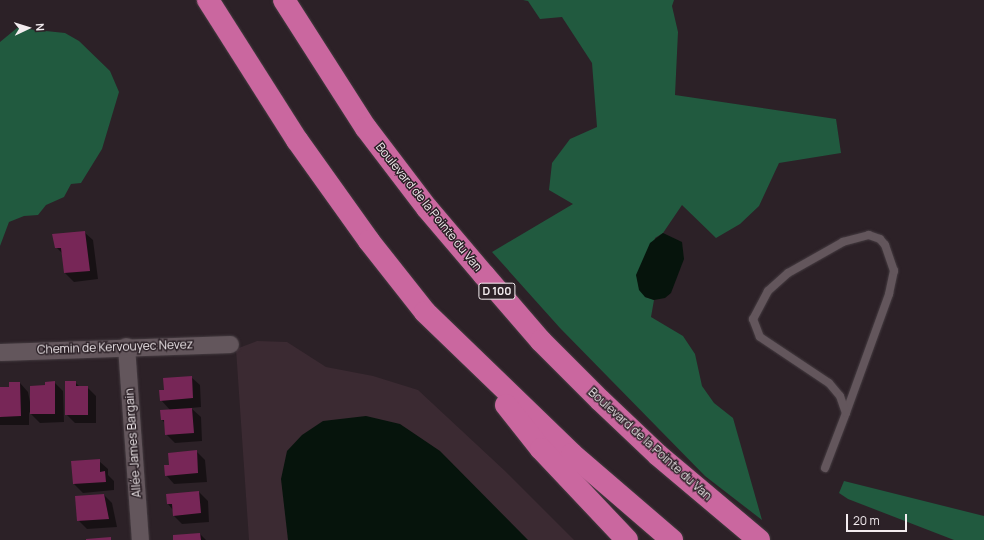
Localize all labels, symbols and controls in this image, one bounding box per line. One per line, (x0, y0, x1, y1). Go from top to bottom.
north arrow (8, 8, 48, 48)
text: N (33, 23, 48, 32)
street label: Boulevard de la Pointe du Van (373, 140, 485, 274)
road number: D 100 (478, 282, 516, 300)
street label: Chemin de Kervouyec Nevez (37, 337, 193, 357)
street label: Boulevard de la Pointe du Van (585, 385, 715, 503)
street label: Allée James Bargain (122, 388, 144, 498)
scale bar (848, 506, 909, 532)
text: 20 m (853, 512, 880, 529)

